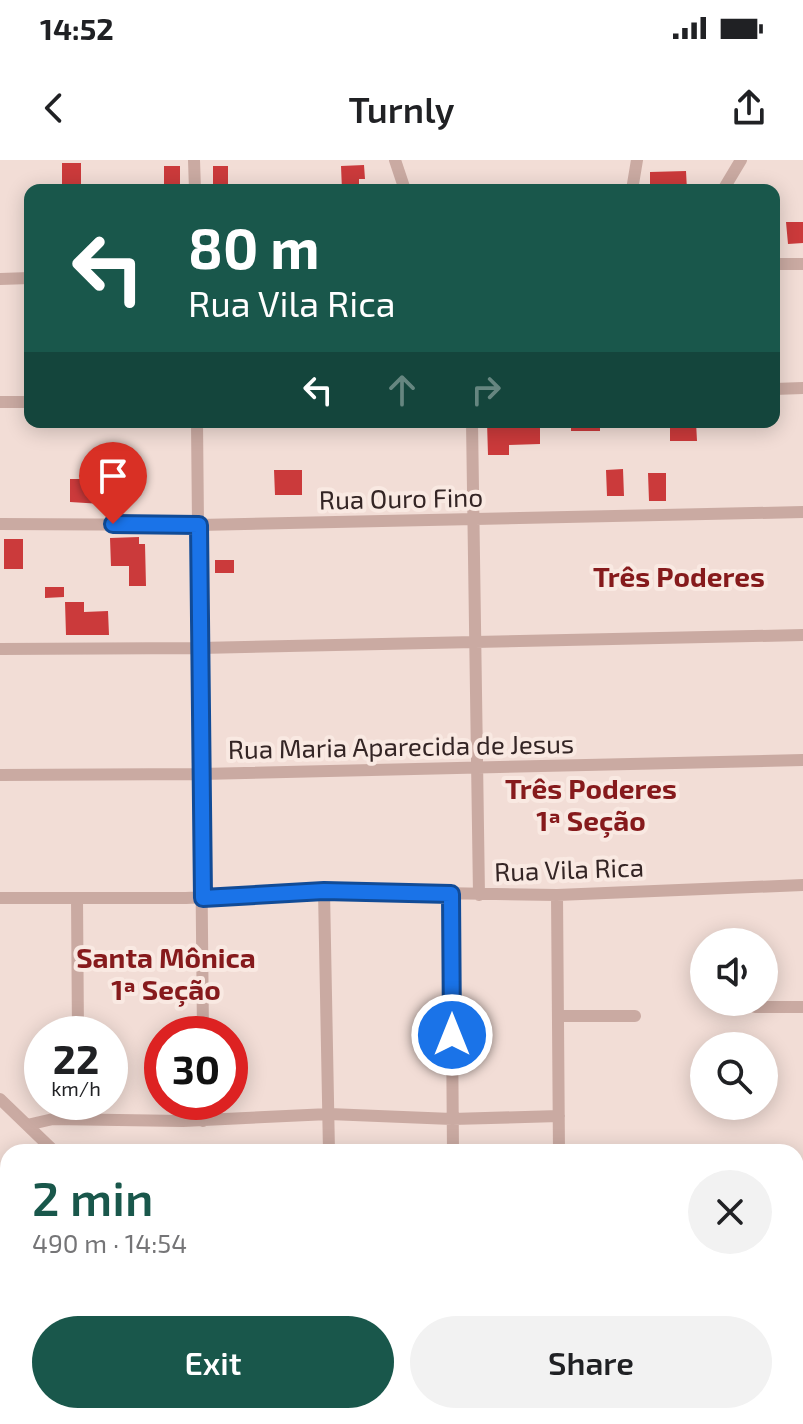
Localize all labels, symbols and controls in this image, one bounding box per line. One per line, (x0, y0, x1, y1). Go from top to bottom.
text: 14:52 (40, 10, 114, 46)
icon: back (32, 86, 76, 130)
icon: share (727, 86, 771, 130)
text: Turnly (349, 87, 454, 130)
text: 80 m (188, 213, 320, 280)
icon: left (56, 216, 160, 320)
text: Rua Vila Rica (188, 281, 396, 324)
icon: left (296, 368, 340, 412)
icon: ahead (380, 368, 424, 412)
icon: right (464, 368, 508, 412)
pin (79, 442, 147, 524)
icon: arrive (91, 454, 135, 498)
street label: Rua Ouro Fino (319, 481, 483, 514)
district label: Três Poderes (593, 559, 765, 593)
street label: Rua Maria Aparecida de Jesus (228, 727, 574, 764)
district label: Três Poderes 1ª Seção (505, 771, 677, 838)
street label: Rua Vila Rica (493, 850, 644, 887)
map controls (690, 928, 778, 1120)
button: sound (690, 928, 778, 1016)
district label: Santa Mônica 1ª Seção (76, 940, 256, 1007)
position arrow (410, 993, 494, 1077)
speed limit sign: 30 (144, 1016, 248, 1120)
button: search (690, 1032, 778, 1120)
text: 22 (53, 1034, 99, 1082)
text: km/h (51, 1076, 101, 1100)
text: 2 min (32, 1168, 153, 1226)
button: close (688, 1170, 772, 1254)
text: 490 m · 14:54 (32, 1227, 187, 1258)
button: Exit (32, 1316, 394, 1408)
button: Share (410, 1316, 772, 1408)

